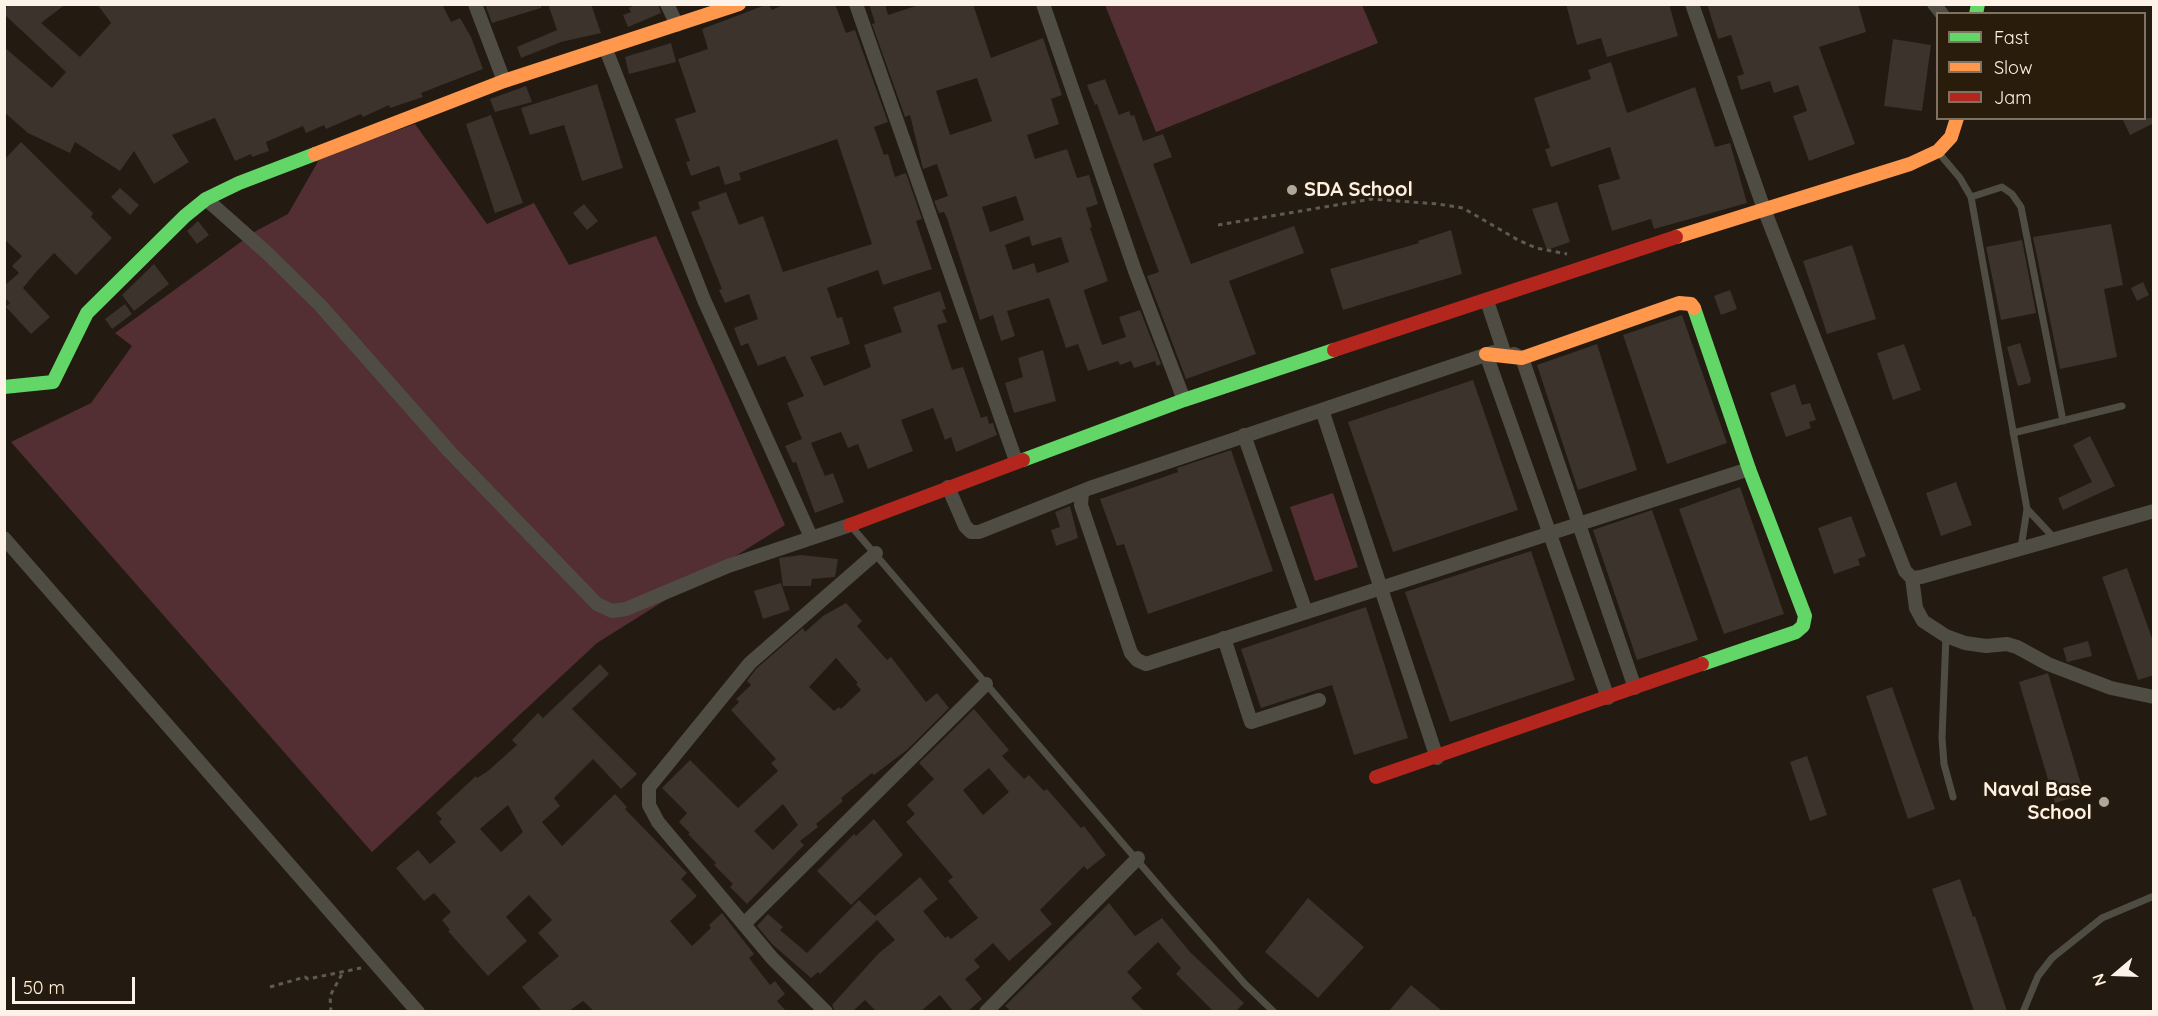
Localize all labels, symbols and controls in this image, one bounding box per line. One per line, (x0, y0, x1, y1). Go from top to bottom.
legend (1936, 12, 2146, 120)
text: Fast (1994, 26, 2029, 49)
text: Slow (1994, 56, 2032, 79)
text: Jam (1994, 86, 2032, 109)
place label: SDA School (1304, 178, 1413, 202)
marker: SDA School (1285, 183, 1299, 197)
place label: Naval Base School (1983, 778, 2092, 825)
marker: Naval Base School (2097, 795, 2111, 809)
north arrow (2086, 944, 2146, 1004)
scale bar (15, 965, 138, 1003)
text: N (2088, 971, 2110, 989)
text: 50 m (23, 976, 65, 999)

